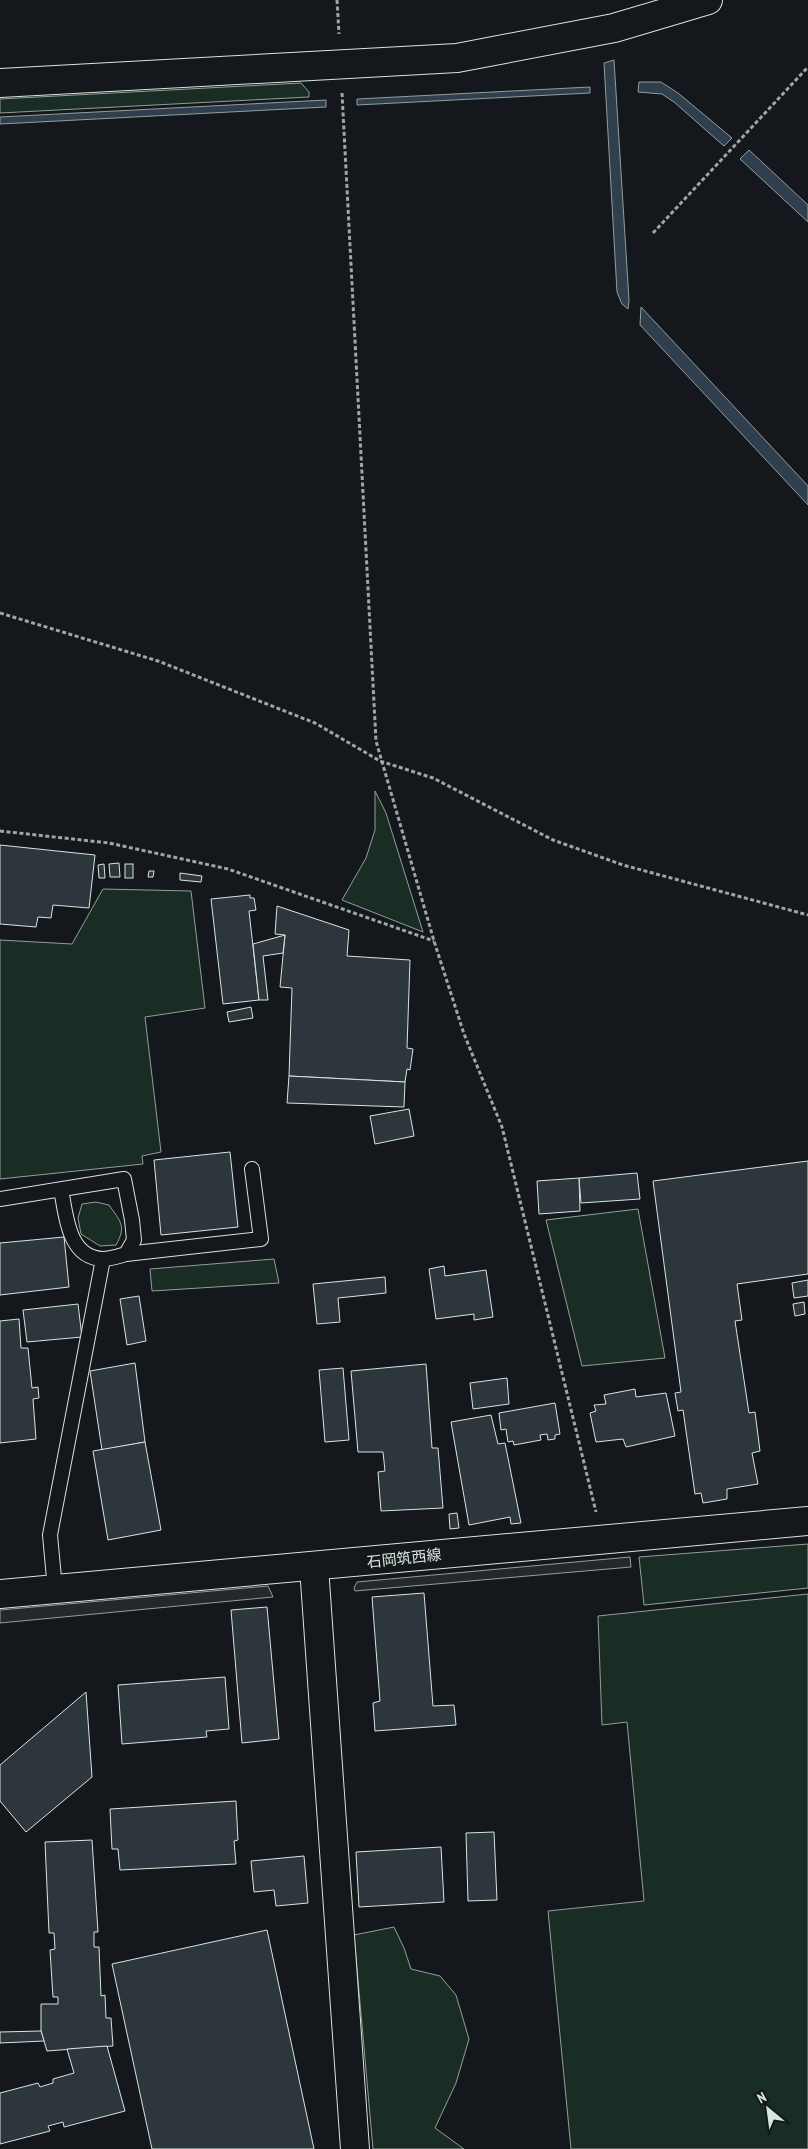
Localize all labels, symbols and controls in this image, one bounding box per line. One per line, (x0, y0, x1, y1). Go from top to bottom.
street label: 石岡筑西線 (366, 1545, 442, 1571)
north arrow (743, 2084, 793, 2134)
text: N (754, 2088, 769, 2107)

